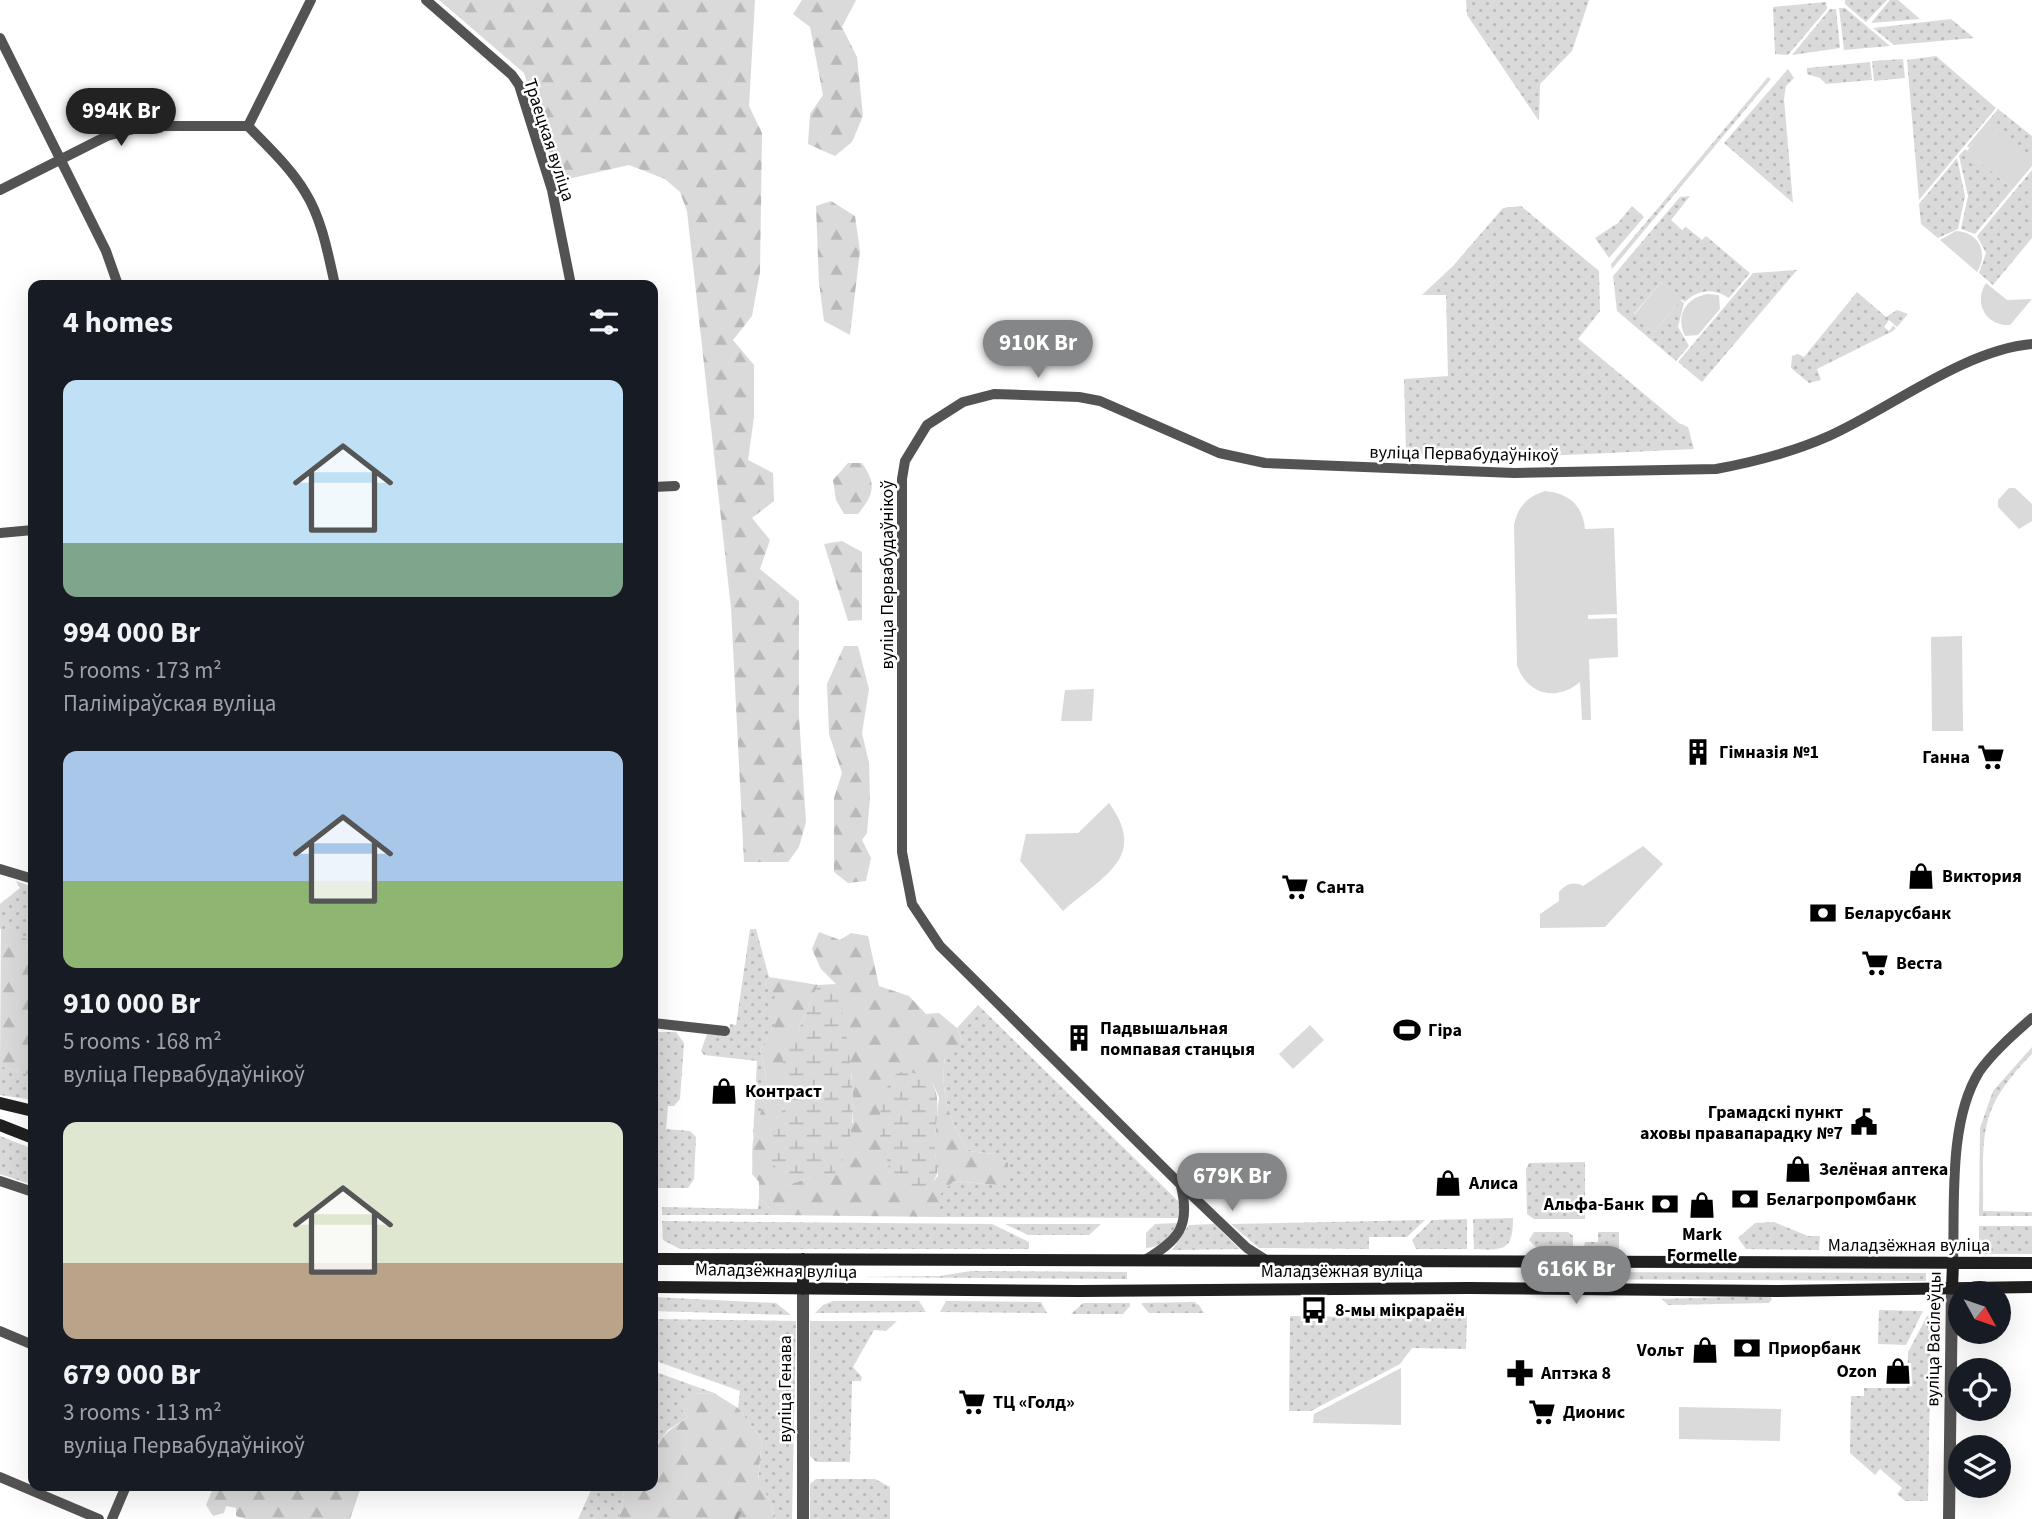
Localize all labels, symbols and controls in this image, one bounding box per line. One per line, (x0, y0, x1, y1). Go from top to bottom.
street label: Траецкая вуліца (517, 75, 581, 205)
pin: 994K Br (56, 88, 186, 148)
text: 994K Br (82, 94, 160, 127)
text: 4 homes (63, 301, 173, 344)
icon: filters (585, 303, 623, 341)
pin: 910K Br (973, 320, 1103, 380)
text: 910K Br (999, 326, 1077, 359)
icon: home (280, 425, 406, 551)
street label: вуліца Первабудаўнікоў (1369, 440, 1559, 468)
street label: вуліца Первабудаўнікоў (875, 480, 900, 670)
text: 994 000 Br (63, 611, 200, 654)
text: 5 rooms · 173 m² (63, 654, 222, 687)
text: Паліміраўская вуліца (63, 687, 276, 720)
building icon: Гімназія №1 (1683, 737, 1713, 767)
place label: Гімназія №1 (1719, 740, 1819, 765)
supermarket icon: Ганна (1976, 742, 2006, 772)
place label: Ганна (1922, 745, 1970, 770)
icon: home (280, 796, 406, 922)
shop icon: Виктория (1906, 861, 1936, 891)
place label: Виктория (1942, 864, 2022, 889)
supermarket icon: Санта (1280, 872, 1310, 902)
place label: Санта (1316, 875, 1364, 900)
bank icon: Беларусбанк (1808, 898, 1838, 928)
place label: Беларусбанк (1844, 901, 1951, 926)
supermarket icon: Веста (1860, 948, 1890, 978)
place label: Веста (1896, 951, 1942, 976)
text: 910 000 Br (63, 982, 200, 1025)
sports icon: Гіра (1392, 1015, 1422, 1045)
place label: Падвышальная помпавая станцыя (1100, 1016, 1255, 1062)
place label: Гіра (1428, 1018, 1462, 1043)
building icon: Падвышальная помпавая станцыя (1064, 1023, 1094, 1053)
text: 5 rooms · 168 m² (63, 1025, 222, 1058)
text: вуліца Первабудаўнікоў (63, 1058, 305, 1091)
shop icon: Контраст (709, 1076, 739, 1106)
place label: Контраст (745, 1079, 822, 1104)
place label: Грамадскі пункт аховы правапарадку №7 (1640, 1100, 1843, 1146)
public building icon: Грамадскі пункт аховы правапарадку №7 (1849, 1107, 1879, 1137)
pin: 679K Br (1167, 1154, 1297, 1213)
shop icon: Зелёная аптека (1783, 1154, 1813, 1184)
place label: Зелёная аптека (1819, 1157, 1948, 1182)
text: 679K Br (1193, 1159, 1271, 1192)
icon: home (280, 1167, 406, 1293)
shop icon: Алиса (1433, 1168, 1463, 1198)
place label: Алиса (1468, 1171, 1518, 1196)
bank icon: Белагропромбанк (1730, 1184, 1760, 1214)
place label: Белагропромбанк (1766, 1187, 1916, 1212)
bank icon: Альфа-Банк (1650, 1189, 1680, 1219)
shop icon: Mark Formelle (1687, 1190, 1717, 1220)
place label: Альфа-Банк (1543, 1192, 1644, 1217)
place label: Mark Formelle (1667, 1222, 1737, 1268)
street label: Маладзёжная вуліца (1828, 1233, 1990, 1258)
pin: 616K Br (1511, 1246, 1641, 1306)
text: 616K Br (1537, 1252, 1615, 1285)
street label: Маладзёжная вуліца (695, 1257, 857, 1285)
street label: Маладзёжная вуліца (1261, 1259, 1423, 1284)
street label: вуліца Васілеўцы (1920, 1271, 1948, 1407)
north arrow (1948, 1281, 2011, 1344)
map controls (1948, 1281, 2011, 1498)
bus stop icon: 8-мы мікрараён (1299, 1295, 1329, 1325)
place label: 8-мы мікрараён (1335, 1298, 1465, 1323)
bank icon: Приорбанк (1732, 1333, 1762, 1363)
street label: вуліца Генава (773, 1335, 798, 1443)
shop icon: Vольт (1690, 1335, 1720, 1365)
place label: Приорбанк (1768, 1336, 1861, 1361)
place label: Vольт (1636, 1338, 1684, 1363)
text: 679 000 Br (63, 1353, 200, 1396)
shop icon: Ozon (1883, 1356, 1913, 1386)
pharmacy icon: Аптэка 8 (1505, 1358, 1535, 1388)
button: locate (1948, 1358, 2011, 1421)
place label: Ozon (1837, 1359, 1877, 1384)
place label: Аптэка 8 (1540, 1361, 1611, 1386)
supermarket icon: ТЦ «Голд» (957, 1387, 987, 1417)
place label: ТЦ «Голд» (993, 1390, 1075, 1415)
text: 3 rooms · 113 m² (63, 1396, 222, 1429)
supermarket icon: Дионис (1527, 1397, 1557, 1427)
place label: Дионис (1563, 1400, 1626, 1425)
text: вуліца Первабудаўнікоў (63, 1429, 305, 1462)
button: layers (1948, 1435, 2011, 1498)

